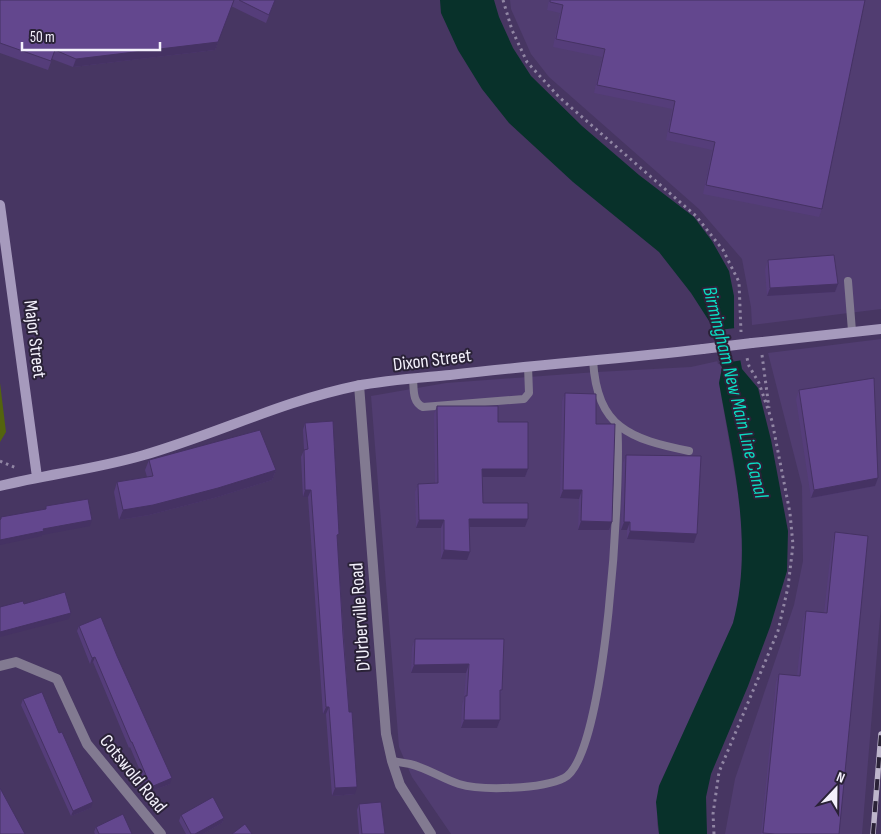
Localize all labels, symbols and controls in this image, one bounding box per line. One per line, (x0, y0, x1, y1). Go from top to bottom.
scale bar (22, 20, 160, 52)
text: 50 m (30, 28, 55, 47)
water label: Birmingham New Main Line Canal (697, 284, 773, 502)
street label: Major Street (18, 299, 51, 380)
street label: Dixon Street (392, 344, 473, 377)
street label: D'Urberville Road (345, 562, 376, 672)
street label: Cotswold Road (94, 730, 171, 818)
north arrow (811, 764, 861, 814)
text: N (834, 768, 847, 787)

